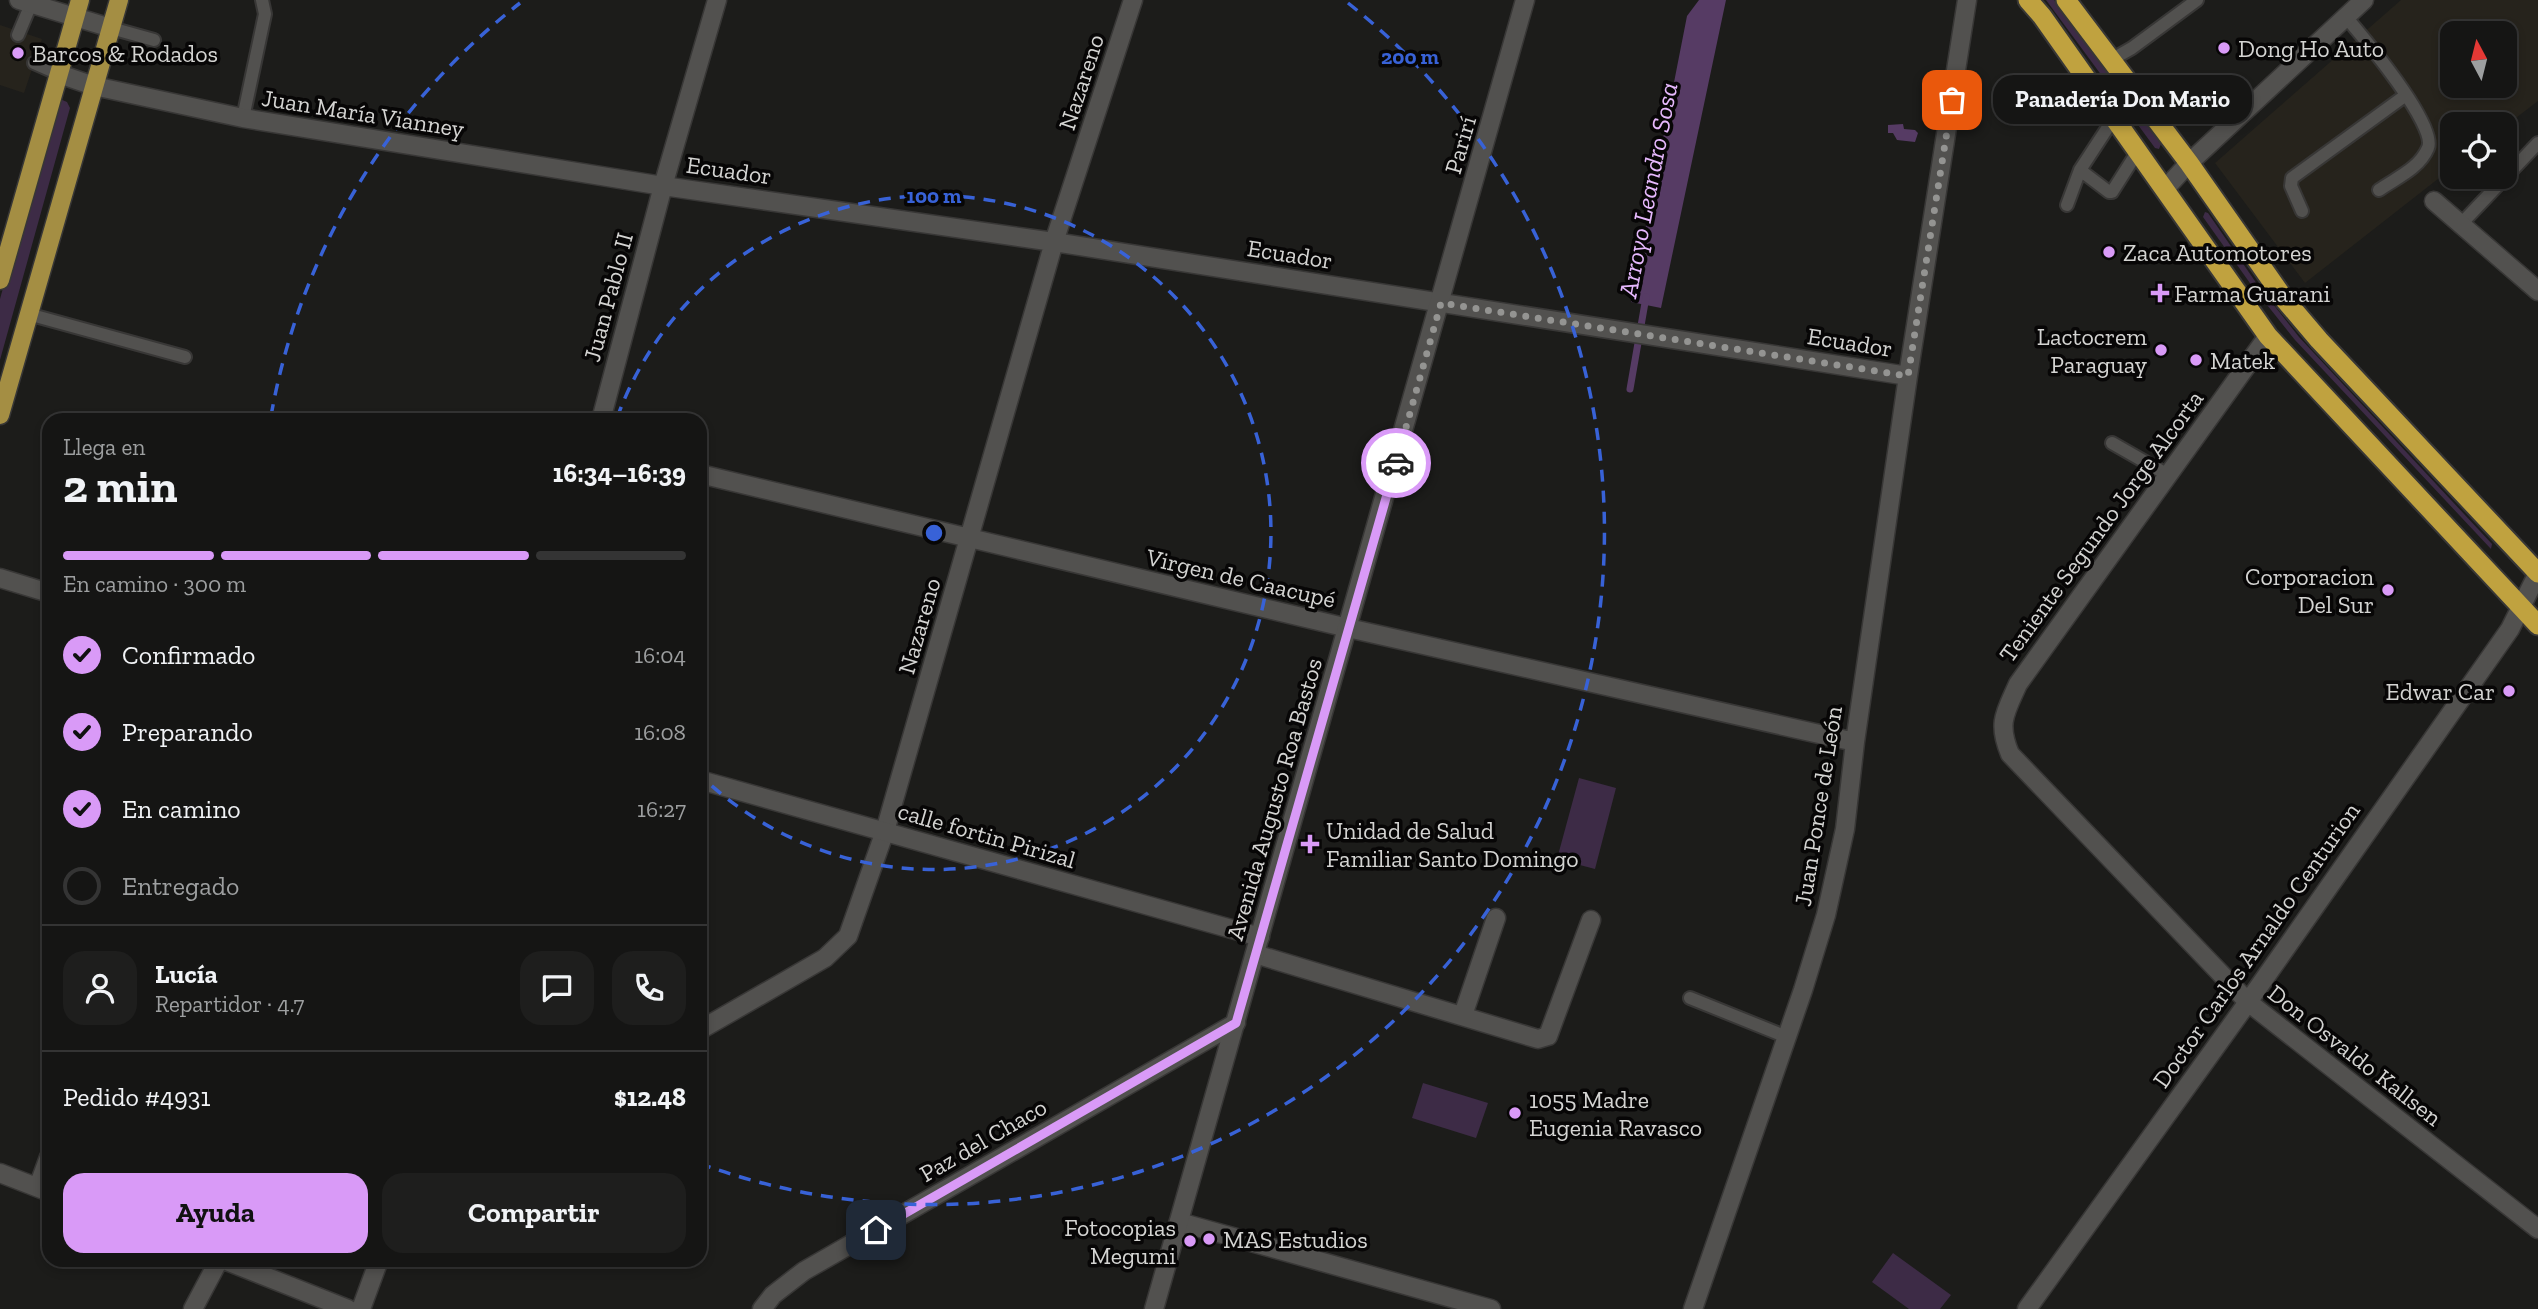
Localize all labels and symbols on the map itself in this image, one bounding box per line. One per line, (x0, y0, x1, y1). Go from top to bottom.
north arrow (2440, 21, 2516, 98)
street label: Nazareno (1052, 30, 1110, 134)
place label: Dong Ho Auto (2238, 34, 2384, 63)
place label: Barcos & Rodados (32, 39, 218, 68)
marker: Dong Ho Auto (2216, 40, 2232, 56)
text: 200 m (1381, 44, 1439, 69)
marker: Barcos & Rodados (10, 45, 26, 61)
pin (1922, 70, 1982, 130)
callout: Panadería Don Mario (1994, 76, 2253, 124)
water label: Arroyo Leandro Sosa (1611, 80, 1685, 301)
street label: Juan María Vianney (260, 83, 467, 143)
street label: Parirí (1438, 112, 1482, 177)
street label: Ecuador (684, 150, 774, 190)
text: 100 m (907, 183, 962, 208)
street label: Juan Pablo II (577, 229, 639, 365)
street label: Ecuador (1245, 233, 1335, 275)
place label: Zaca Automotores (2123, 238, 2312, 267)
marker: Zaca Automotores (2101, 244, 2117, 260)
place label: Farma Guarani (2174, 279, 2331, 308)
marker: Farma Guarani (2152, 285, 2168, 301)
street label: Ecuador (1805, 321, 1895, 363)
place label: Lactocrem Paraguay (2037, 322, 2148, 379)
marker: Lactocrem Paraguay (2153, 342, 2169, 358)
place label: Matek (2210, 346, 2276, 375)
marker: Matek (2188, 352, 2204, 368)
street label: Teniente Segundo Jorge Alcorta (1993, 384, 2210, 667)
courier (1361, 428, 1431, 498)
centre of rings (922, 521, 946, 545)
street label: Virgen de Caacupé (1143, 542, 1338, 614)
place label: Corporacion Del Sur (2245, 562, 2374, 619)
street label: Nazareno (891, 574, 947, 678)
marker: Corporacion Del Sur (2380, 582, 2396, 598)
street label: Avenida Augusto Roa Bastos (1220, 655, 1328, 943)
place label: Edwar Car (2386, 677, 2495, 706)
marker: Edwar Car (2501, 683, 2517, 699)
street label: Juan Ponce de León (1788, 704, 1848, 908)
street label: calle fortin Pirizal (895, 796, 1079, 874)
street label: Doctor Carlos Arnaldo Centurion (2146, 797, 2366, 1093)
place label: Unidad de Salud Familiar Santo Domingo (1326, 816, 1579, 873)
marker: Unidad de Salud Familiar Santo Domingo (1300, 834, 1320, 854)
street label: Don Osvaldo Kallsen (2262, 978, 2448, 1132)
place label: 1055 Madre Eugenia Ravasco (1529, 1085, 1702, 1142)
street label: Paz del Chaco (914, 1092, 1052, 1188)
marker: 1055 Madre Eugenia Ravasco (1507, 1105, 1523, 1121)
pin (846, 1200, 906, 1260)
place label: Fotocopias Megumi (1064, 1213, 1176, 1270)
place label: MAS Estudios (1223, 1225, 1368, 1254)
marker: MAS Estudios (1201, 1231, 1217, 1247)
marker: Fotocopias Megumi (1182, 1233, 1198, 1249)

